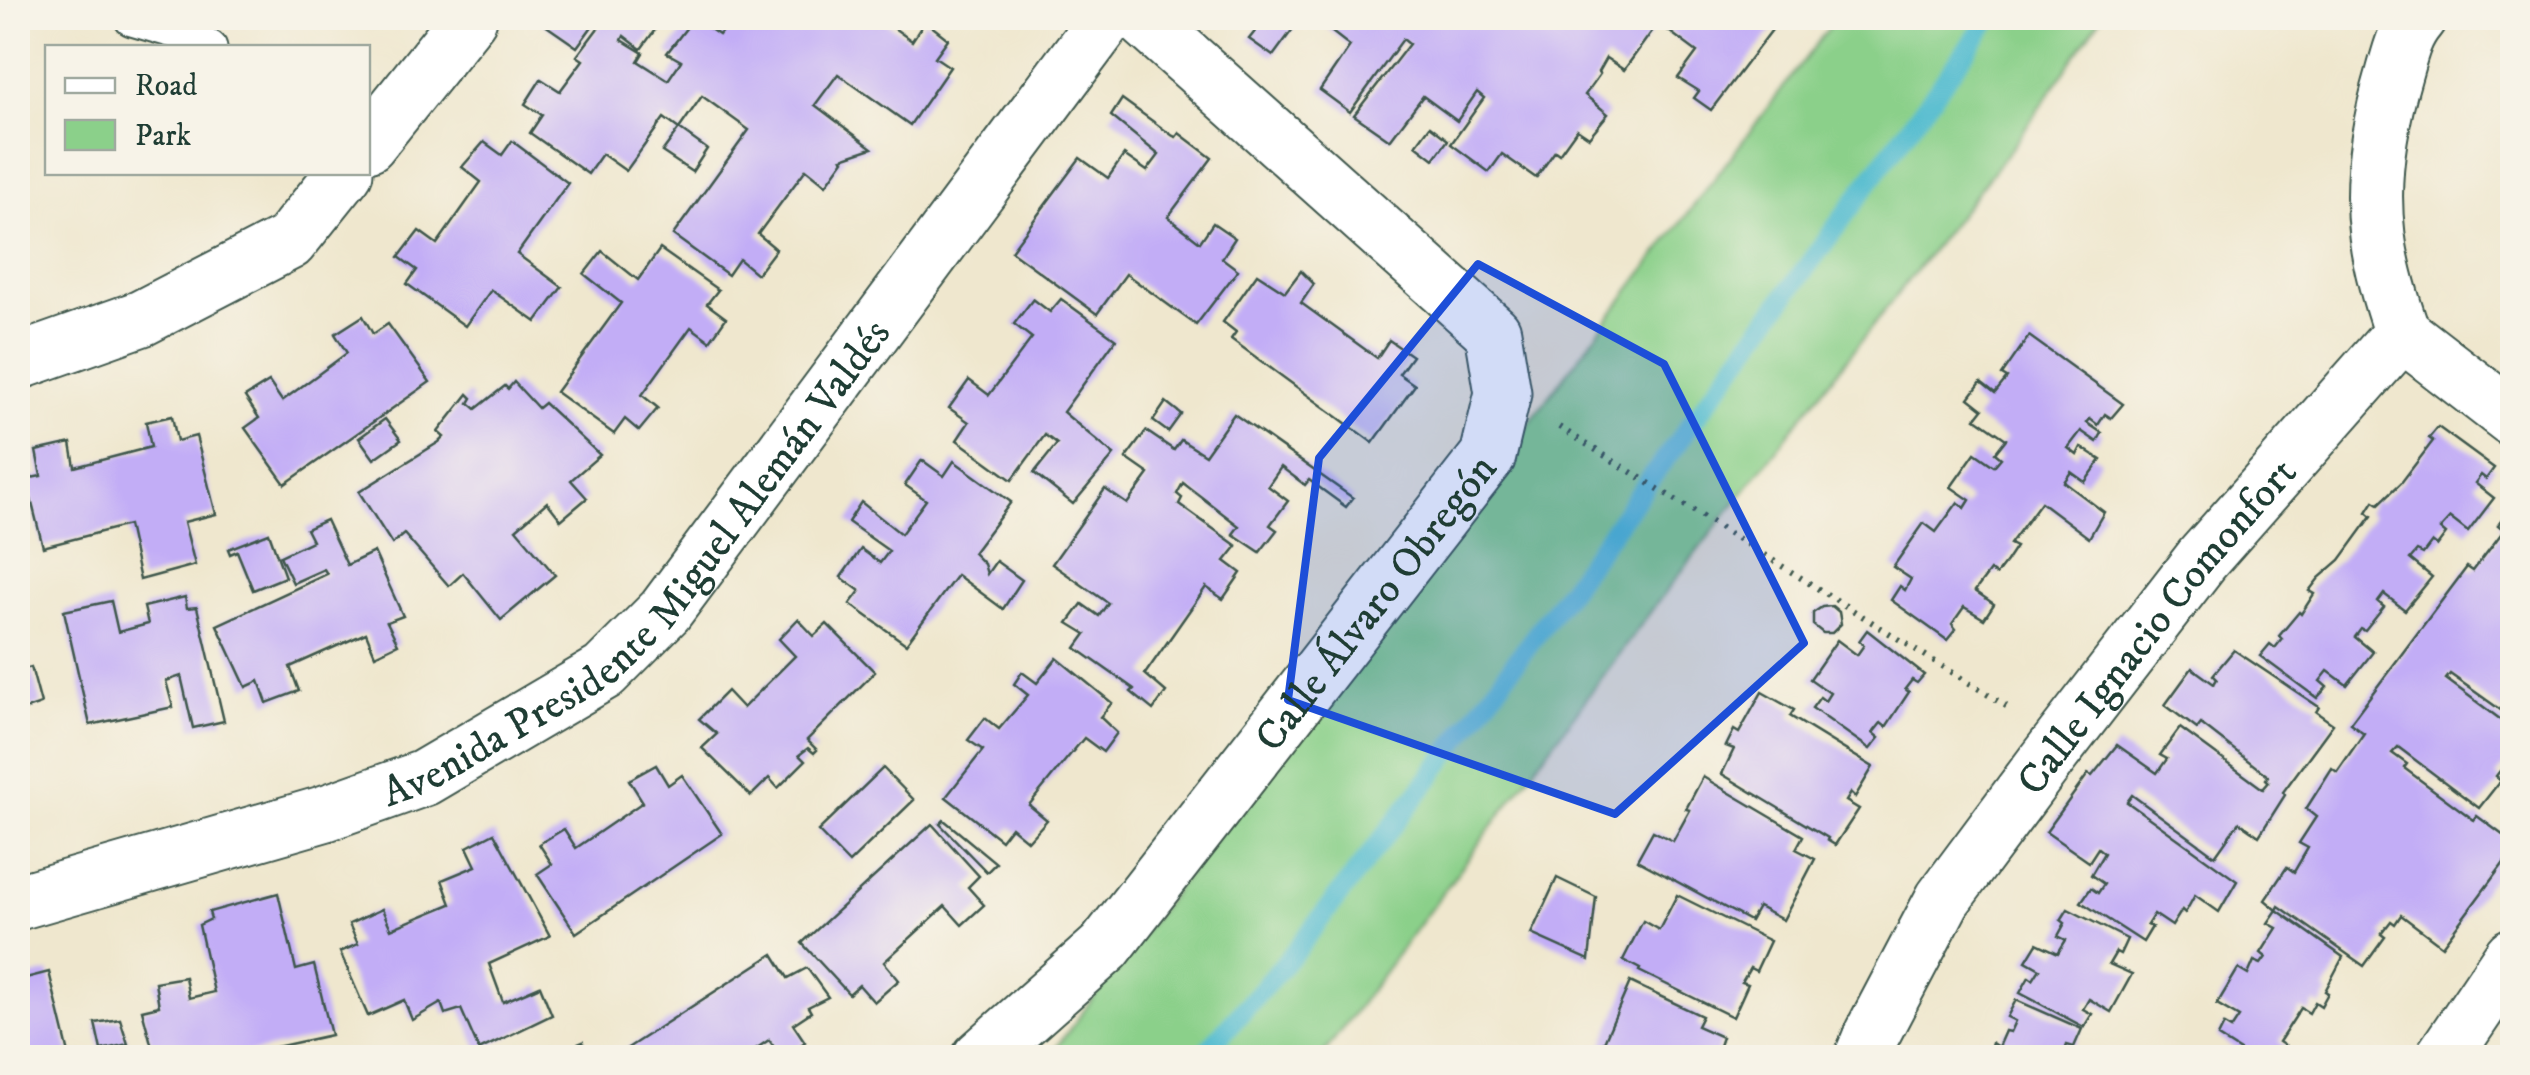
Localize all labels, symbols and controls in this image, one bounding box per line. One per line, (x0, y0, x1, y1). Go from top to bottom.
legend (45, 45, 370, 175)
text: Road (135, 68, 197, 105)
text: Park (135, 118, 191, 155)
street label: Avenida Presidente Miguel Alemán Valdés (375, 310, 903, 820)
street label: Calle Álvaro Obregón (1245, 445, 1509, 763)
street label: Calle Ignacio Comonfort (2007, 448, 2309, 806)

